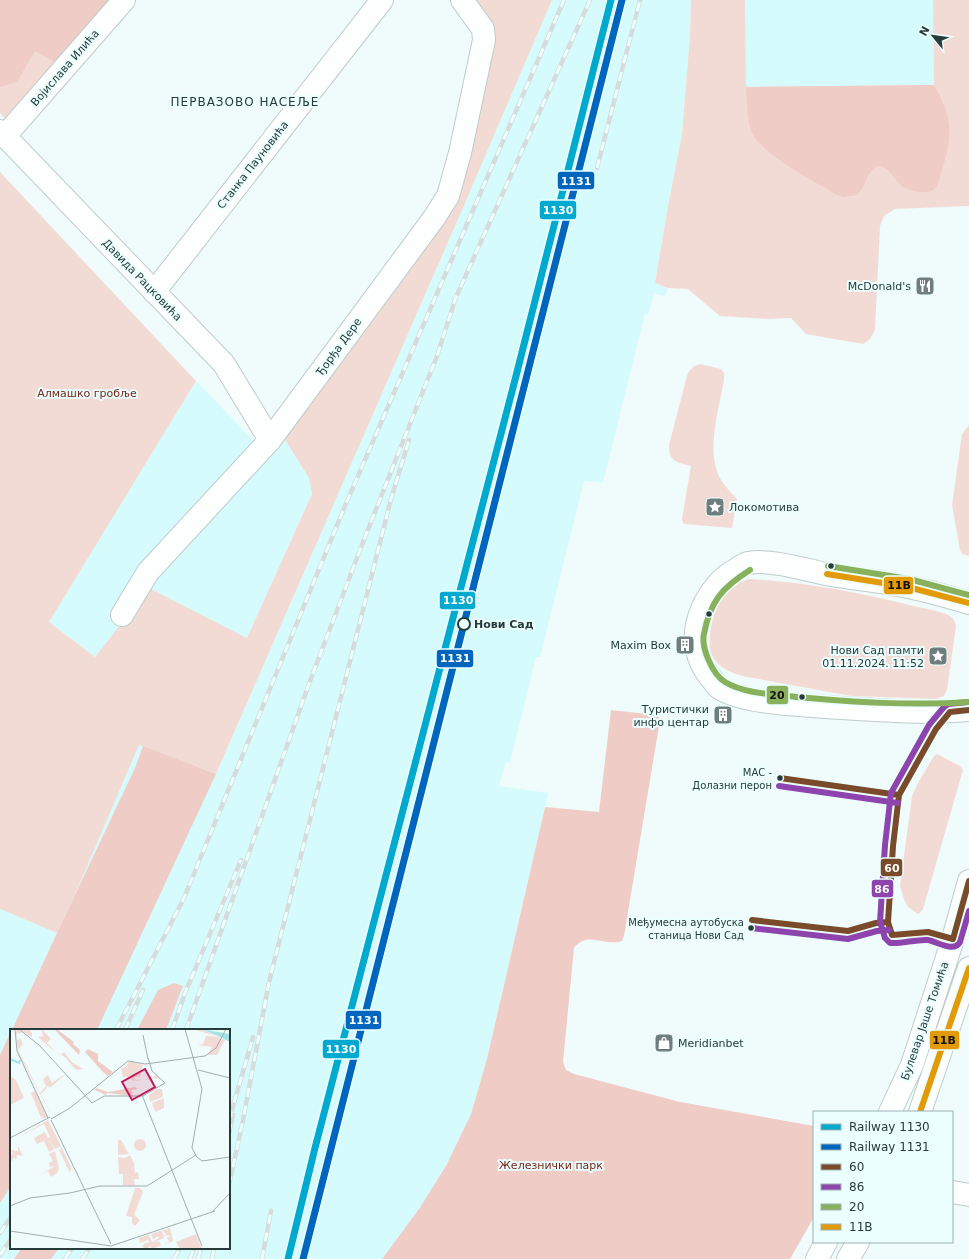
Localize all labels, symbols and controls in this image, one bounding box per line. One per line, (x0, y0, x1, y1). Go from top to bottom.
north arrow (913, 16, 953, 56)
text: N (917, 24, 933, 39)
street label: Војислава Илића (28, 27, 102, 109)
district label: ПЕРВАЗОВО НАСЕЉЕ (171, 95, 319, 109)
street label: Станка Пауновића (215, 118, 291, 212)
line badge: 1131 (557, 171, 595, 190)
text: 1131 (561, 175, 591, 188)
line badge: 1130 (539, 200, 577, 220)
text: 1130 (543, 204, 574, 217)
street label: Давида Рацковића (100, 236, 184, 324)
restaurant icon: McDonald's (914, 275, 936, 297)
place label: McDonald's (848, 280, 911, 293)
street label: Ђорђа Дере (313, 315, 365, 379)
park label: Алмашко гробље (37, 387, 137, 400)
place icon: Локомотива (704, 496, 726, 518)
place label: Локомотива (729, 501, 799, 514)
unlabelled marker (826, 561, 836, 571)
line badge: 11B (883, 576, 914, 595)
text: 11B (887, 579, 911, 592)
line badge: 1130 (439, 591, 476, 610)
text: 1130 (443, 594, 474, 607)
unlabelled marker (704, 609, 714, 619)
marker: Нови Сад (457, 617, 471, 631)
place label: Нови Сад (474, 618, 534, 631)
building icon: Maxim Box (674, 634, 696, 656)
place label: Maxim Box (611, 639, 671, 652)
place label: Нови Сад памти 01.11.2024. 11:52 (822, 644, 924, 670)
place icon: Нови Сад памти 01.11.2024. 11:52 (927, 645, 949, 667)
line badge: 1131 (436, 649, 474, 668)
text: 1131 (440, 652, 470, 665)
line badge: 20 (766, 685, 789, 705)
text: 20 (769, 689, 785, 702)
unlabelled marker (797, 692, 807, 702)
place label: Туристички инфо центар (633, 703, 709, 729)
building icon: Туристички инфо центар (712, 704, 734, 726)
place label: МАС - Долазни перон (692, 767, 772, 791)
marker: МАС - Долазни перон (775, 773, 785, 783)
line badge: 60 (880, 858, 903, 877)
text: 60 (884, 862, 900, 875)
line badge: 86 (871, 879, 894, 898)
text: 86 (874, 883, 890, 896)
place label: Међумесна аутобуска станица Нови Сад (628, 917, 744, 941)
marker: Међумесна аутобуска станица Нови Сад (746, 923, 756, 933)
street label: Булевар Јаше Томића (899, 960, 951, 1082)
line badge: 1131 (345, 1010, 382, 1030)
text: 1131 (349, 1014, 379, 1027)
inset map (10, 1029, 230, 1249)
line badge: 11B (929, 1030, 960, 1050)
shop icon: Meridianbet (653, 1032, 675, 1054)
text: 11B (932, 1034, 956, 1047)
place label: Meridianbet (678, 1037, 744, 1050)
line badge: 1130 (322, 1039, 360, 1059)
text: 1130 (326, 1043, 357, 1056)
legend (813, 1111, 953, 1243)
text: Railway 1130 (849, 1120, 930, 1134)
text: Railway 1131 (849, 1140, 930, 1154)
park label: Железнички парк (499, 1159, 603, 1172)
text: 60 (849, 1160, 864, 1174)
text: 86 (849, 1180, 864, 1194)
text: 20 (849, 1200, 864, 1214)
text: 11B (849, 1220, 873, 1234)

